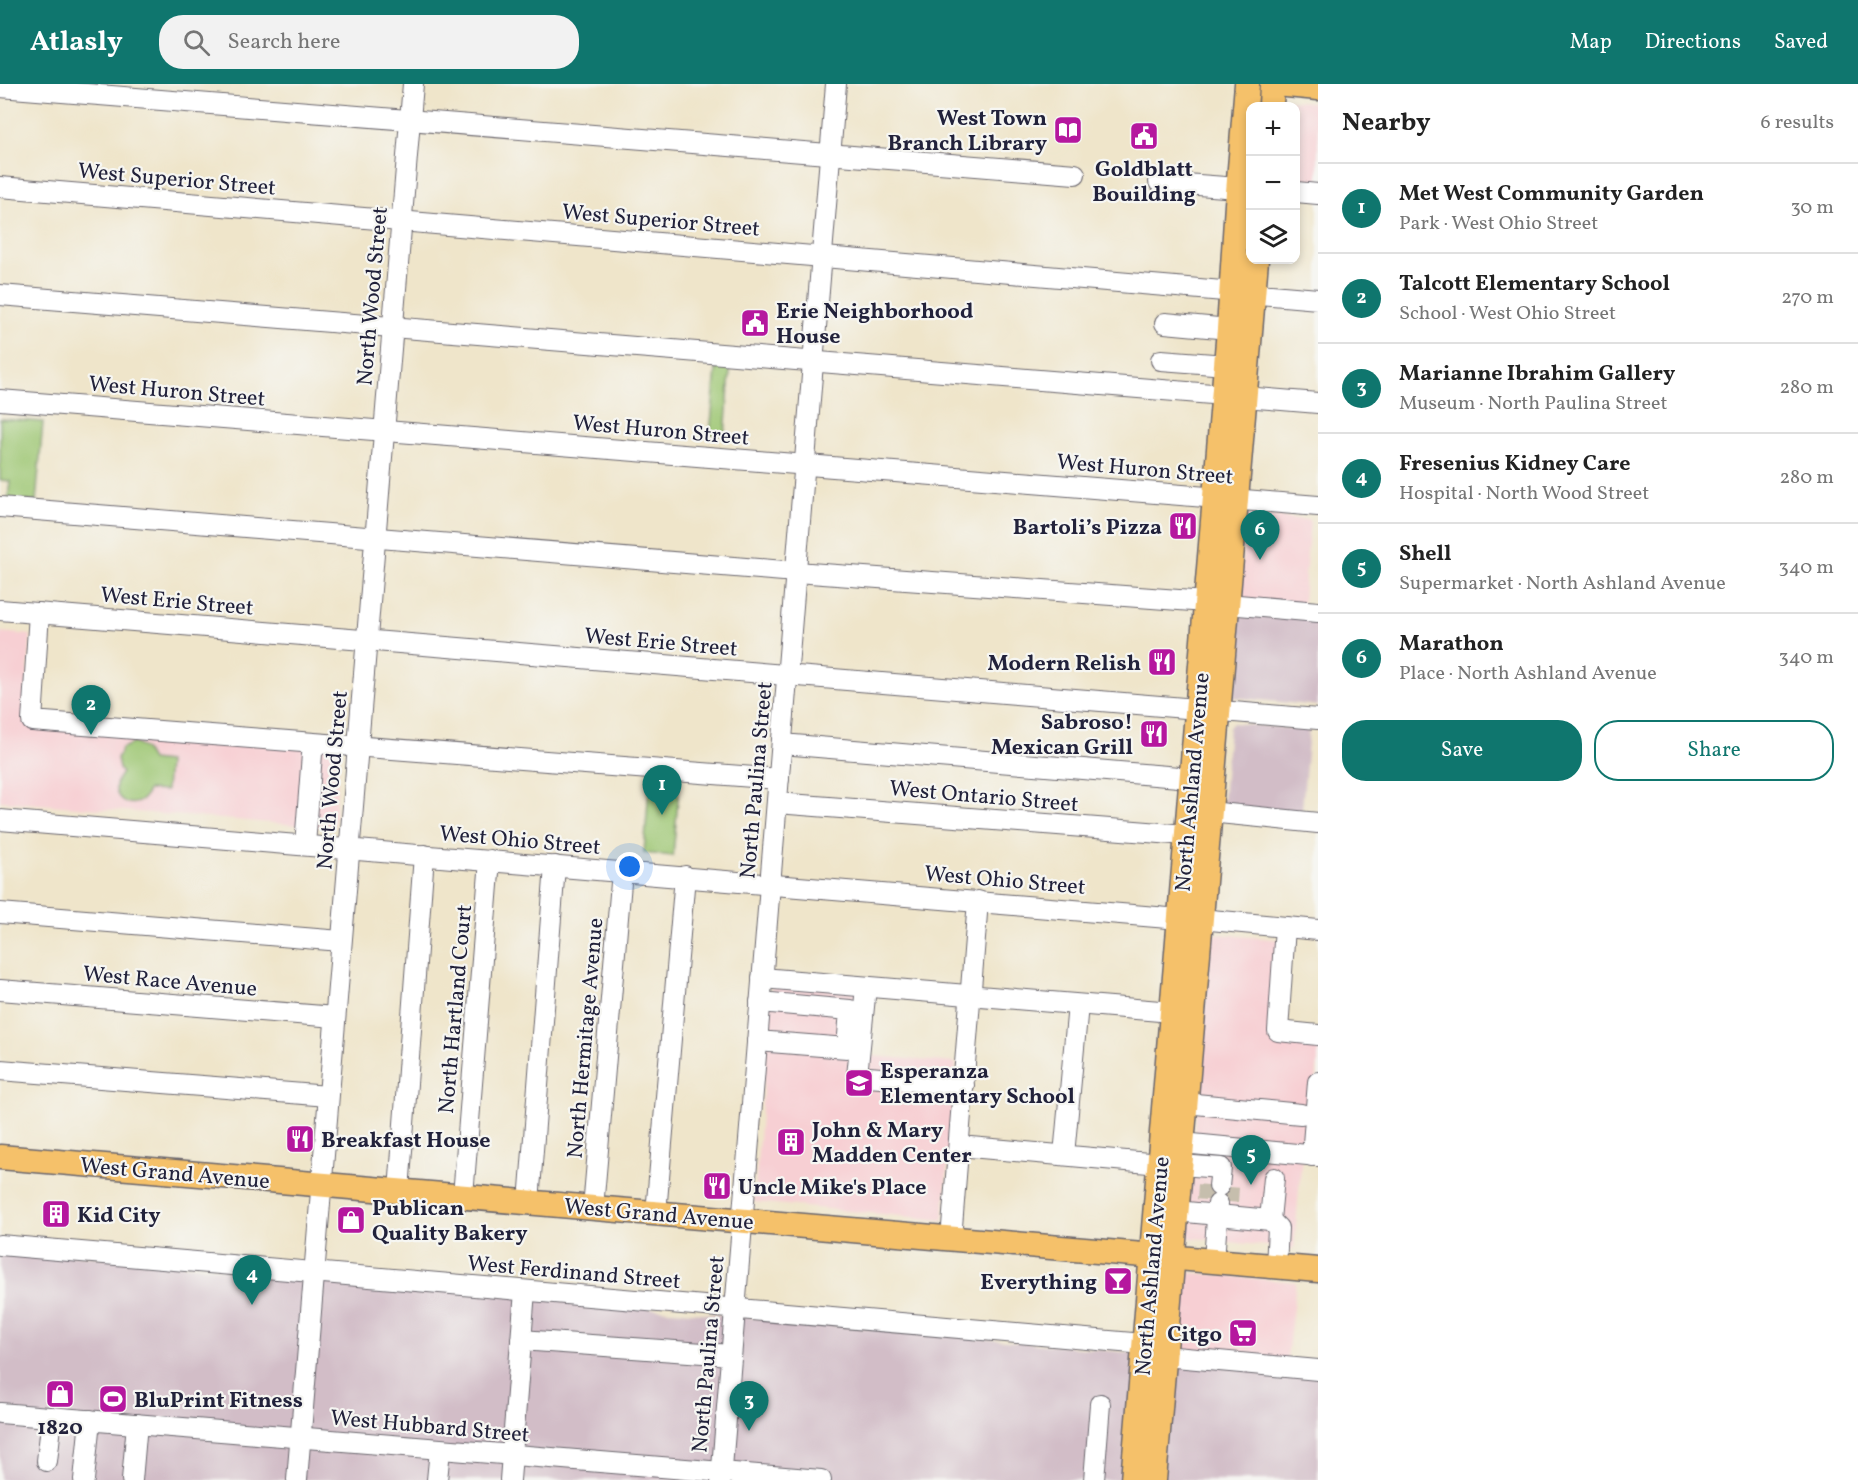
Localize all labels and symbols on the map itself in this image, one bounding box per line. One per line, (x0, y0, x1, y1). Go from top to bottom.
place label: West Town Branch Library (888, 104, 1048, 160)
library icon: West Town Branch Library (1052, 114, 1084, 146)
public building icon: Goldblatt Bouilding (1128, 120, 1160, 152)
place label: Goldblatt Bouilding (1092, 155, 1196, 211)
street label: West Superior Street (76, 156, 277, 205)
street label: West Superior Street (560, 197, 761, 246)
street label: North Wood Street (350, 205, 397, 387)
place label: Erie Neighborhood House (776, 297, 973, 353)
public building icon: Erie Neighborhood House (739, 307, 771, 339)
street label: West Huron Street (87, 369, 267, 416)
street label: West Huron Street (571, 408, 751, 455)
street label: West Huron Street (1055, 447, 1235, 494)
restaurant icon: Bartoli’s Pizza (1167, 510, 1199, 542)
pin: 6 (1240, 510, 1280, 560)
place label: Bartoli’s Pizza (1013, 513, 1162, 544)
street label: West Erie Street (99, 580, 255, 625)
street label: West Erie Street (583, 621, 739, 666)
restaurant icon: Modern Relish (1146, 646, 1178, 678)
place label: Modern Relish (988, 649, 1141, 680)
street label: North Ashland Avenue (1168, 671, 1219, 893)
street label: North Paulina Street (733, 680, 782, 880)
pin: 2 (72, 686, 110, 735)
street label: North Wood Street (310, 689, 357, 871)
place label: Sabroso! Mexican Grill (991, 708, 1133, 764)
restaurant icon: Sabroso! Mexican Grill (1138, 718, 1170, 750)
pin: 1 (642, 766, 682, 815)
street label: West Ontario Street (888, 774, 1080, 821)
street label: West Ohio Street (438, 819, 602, 864)
your location (615, 852, 644, 881)
street label: West Ohio Street (923, 859, 1087, 904)
street label: North Hartland Court (432, 903, 481, 1115)
street label: North Hermitage Avenue (561, 917, 612, 1160)
street label: West Race Avenue (81, 959, 258, 1006)
place label: Esperanza Elementary School (880, 1057, 1075, 1113)
school or university icon: Esperanza Elementary School (843, 1067, 875, 1099)
place label: John & Mary Madden Center (811, 1116, 972, 1172)
restaurant icon: Breakfast House (284, 1123, 316, 1155)
place label: Breakfast House (321, 1126, 491, 1157)
building icon: John & Mary Madden Center (775, 1126, 807, 1158)
pin: 5 (1232, 1136, 1270, 1185)
street label: West Grand Avenue (79, 1151, 271, 1198)
street label: North Ashland Avenue (1128, 1155, 1179, 1377)
restaurant icon: Uncle Mike's Place (701, 1170, 733, 1202)
place label: Uncle Mike's Place (738, 1173, 926, 1204)
street label: West Grand Avenue (563, 1192, 755, 1239)
place label: Publican Quality Bakery (372, 1194, 528, 1250)
building icon: Kid City (40, 1198, 72, 1230)
place label: Kid City (77, 1201, 161, 1232)
shop icon: Publican Quality Bakery (335, 1204, 367, 1236)
street label: West Ferdinand Street (466, 1249, 682, 1298)
street label: North Paulina Street (685, 1254, 734, 1454)
pin: 4 (232, 1256, 272, 1305)
bar icon: Everything (1102, 1265, 1134, 1297)
place label: Everything (980, 1268, 1097, 1299)
supermarket icon: Citgo (1227, 1317, 1259, 1349)
place label: Citgo (1167, 1320, 1222, 1351)
shop icon: 1820 (44, 1378, 76, 1410)
pin: 3 (730, 1382, 768, 1431)
sports icon: BluPrint Fitness (97, 1383, 129, 1415)
place label: BluPrint Fitness (134, 1386, 303, 1417)
street label: West Hubbard Street (329, 1403, 531, 1452)
place label: 1820 (37, 1413, 83, 1444)

